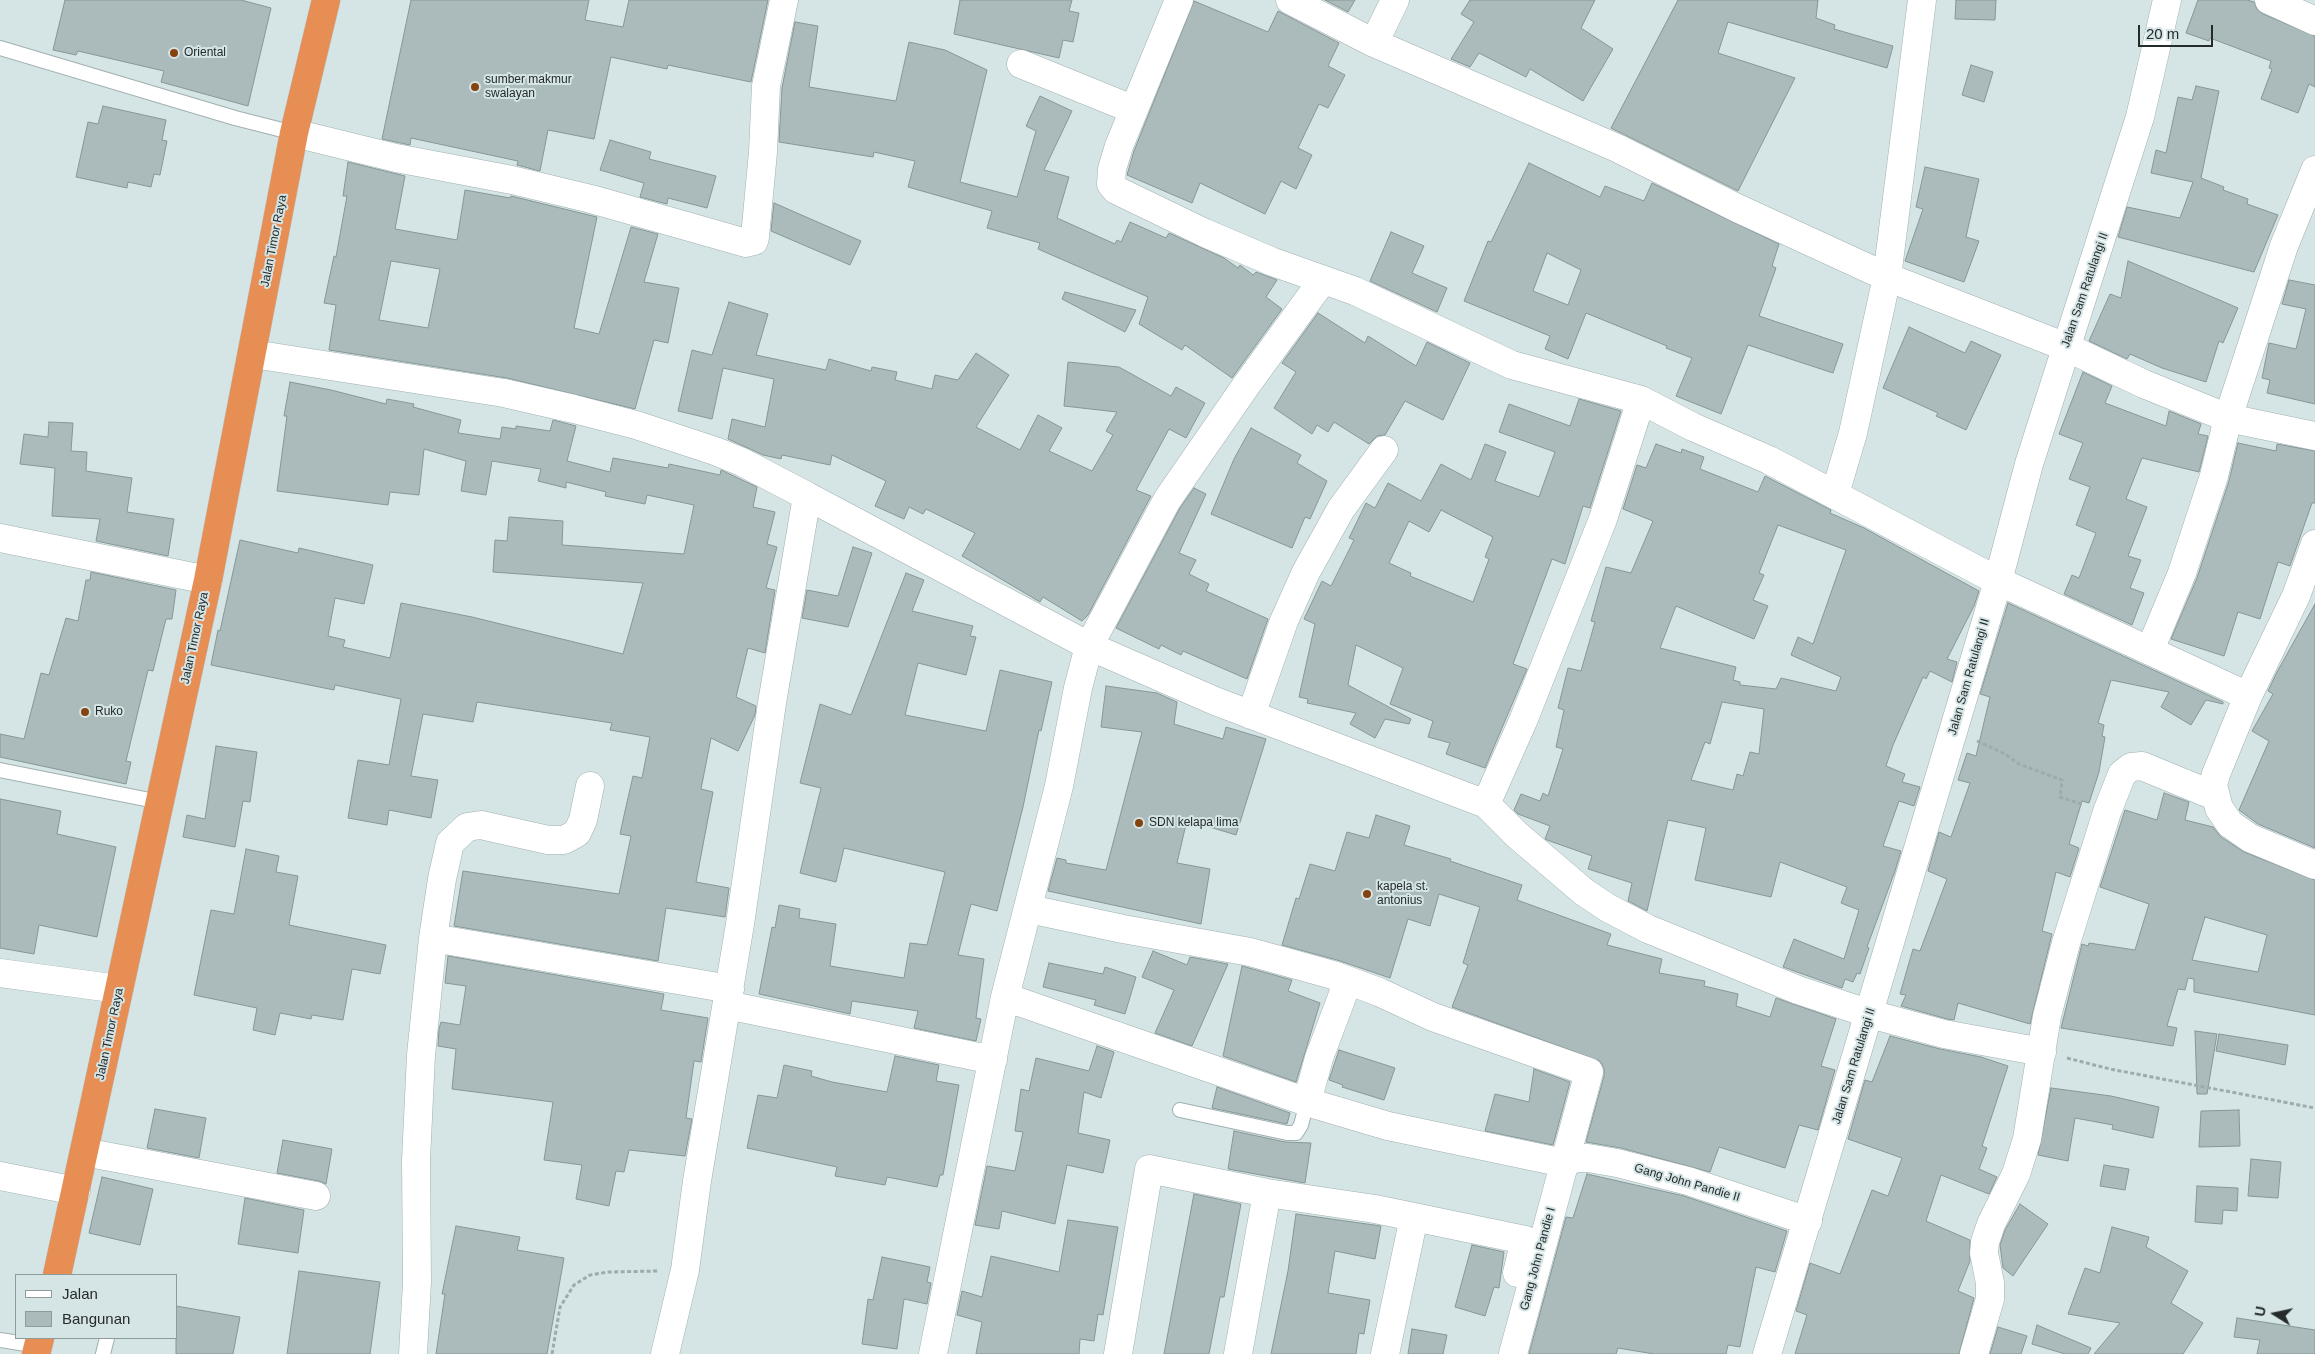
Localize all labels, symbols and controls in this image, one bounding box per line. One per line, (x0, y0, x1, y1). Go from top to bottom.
scale bar (2140, 15, 2215, 47)
text: 20 m (2146, 25, 2179, 42)
place label: Oriental (184, 46, 226, 60)
marker: Oriental (168, 47, 180, 59)
place label: sumber makmur swalayan (485, 73, 572, 101)
marker: sumber makmur swalayan (469, 81, 481, 93)
street label: Jalan Timor Raya (258, 194, 290, 288)
street label: Jalan Sam Ratulangi II (2059, 231, 2111, 349)
street label: Jalan Timor Raya (178, 591, 212, 685)
street label: Jalan Sam Ratulangi II (1945, 617, 1993, 737)
place label: Ruko (95, 705, 123, 719)
marker: Ruko (79, 706, 91, 718)
place label: SDN kelapa lima (1149, 816, 1238, 830)
marker: SDN kelapa lima (1133, 817, 1145, 829)
place label: kapela st. antonius (1377, 880, 1428, 908)
marker: kapela st. antonius (1361, 888, 1373, 900)
street label: Jalan Timor Raya (93, 987, 127, 1081)
street label: Jalan Sam Ratulangi II (1829, 1006, 1879, 1126)
street label: Gang John Pandie II (1632, 1161, 1742, 1205)
street label: Gang John Pandie I (1517, 1206, 1559, 1312)
legend (15, 1274, 178, 1339)
text: Jalan (62, 1285, 98, 1302)
north arrow (2250, 1289, 2300, 1339)
text: U (2251, 1305, 2269, 1318)
text: Bangunan (62, 1310, 130, 1327)

